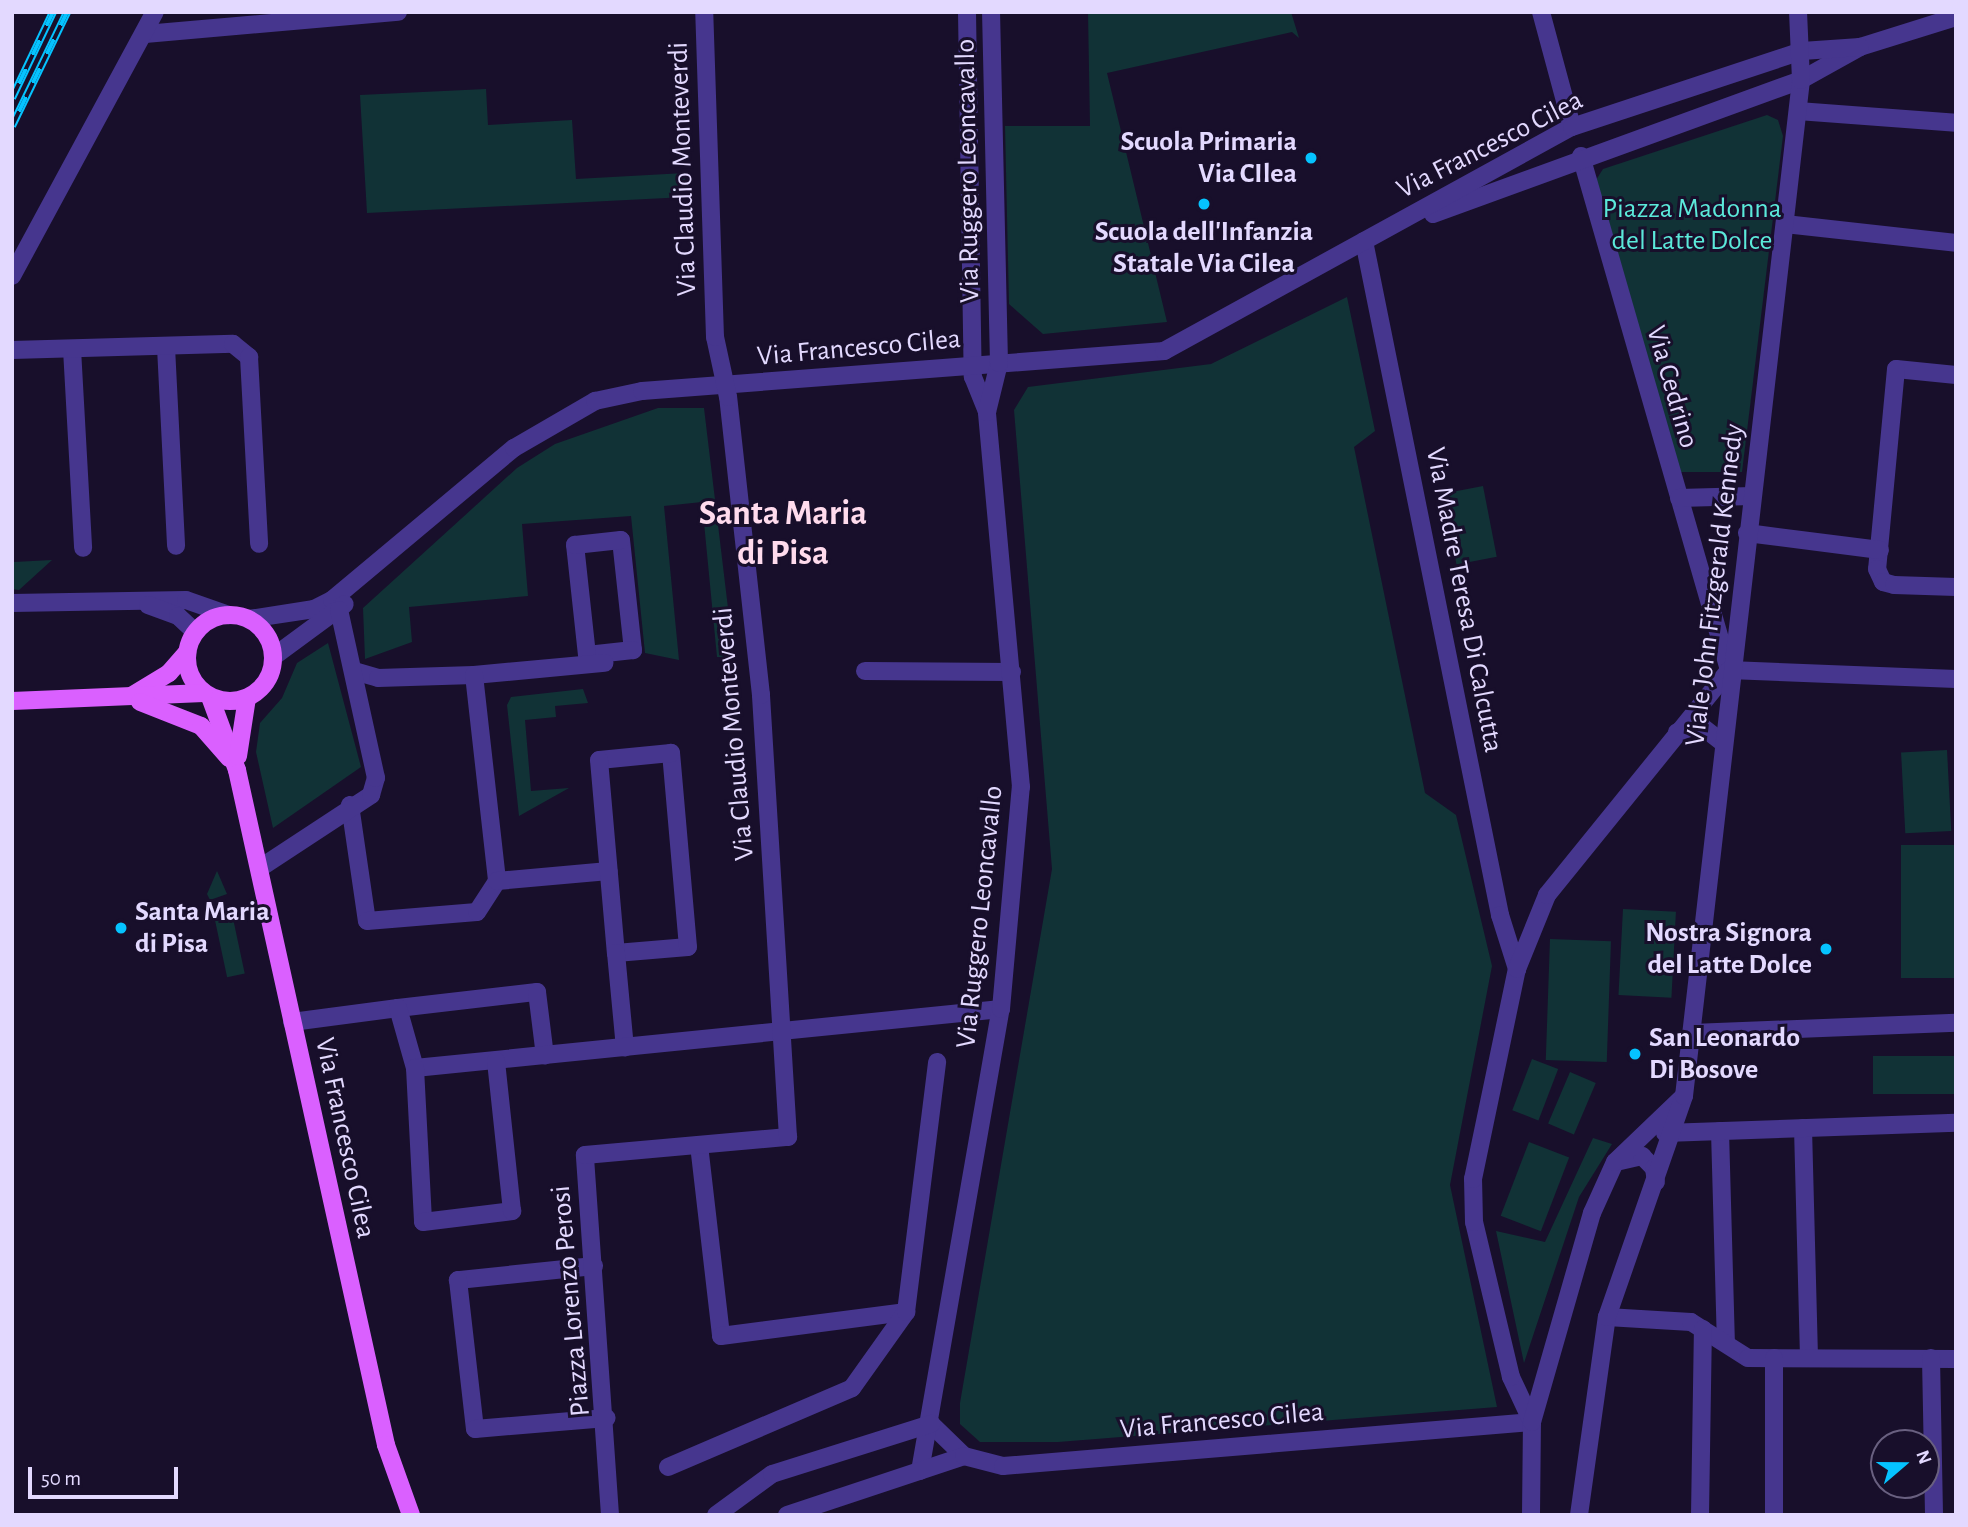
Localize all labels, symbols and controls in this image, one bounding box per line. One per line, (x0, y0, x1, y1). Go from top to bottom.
street label: Via Ruggero Leoncavallo (949, 39, 987, 303)
street label: Via Claudio Monteverdi (662, 41, 704, 297)
street label: Via Francesco Cilea (1391, 84, 1589, 206)
place label: Scuola Primaria Via CIlea (1120, 125, 1297, 191)
marker: Scuola Primaria Via CIlea (1303, 150, 1319, 166)
park label: Piazza Madonna del Latte Dolce (1602, 192, 1782, 258)
marker: Scuola dell'Infanzia Statale Via Cilea (1196, 196, 1212, 212)
place label: Scuola dell'Infanzia Statale Via Cilea (1095, 215, 1313, 281)
street label: Via Francesco Cilea (756, 322, 962, 374)
street label: Via Cedrino (1639, 322, 1705, 452)
street label: Viale John Fitzgerald Kennedy (1679, 422, 1751, 748)
street label: Via Madre Teresa Di Calcutta (1418, 445, 1510, 755)
district label: Santa Maria di Pisa (699, 493, 867, 575)
street label: Via Claudio Monteverdi (706, 606, 762, 862)
street label: Via Ruggero Leoncavallo (949, 784, 1011, 1050)
place label: Santa Maria di Pisa (135, 895, 270, 961)
place label: Nostra Signora del Latte Dolce (1645, 916, 1812, 982)
marker: Santa Maria di Pisa (113, 920, 129, 936)
marker: Nostra Signora del Latte Dolce (1818, 941, 1834, 957)
place label: San Leonardo Di Bosove (1649, 1021, 1800, 1087)
street label: Via Francesco Cilea (307, 1035, 383, 1241)
marker: San Leonardo Di Bosove (1627, 1046, 1643, 1062)
street label: Piazza Lorenzo Perosi (544, 1184, 598, 1418)
street label: Via Francesco Cilea (1119, 1395, 1325, 1447)
north arrow (1870, 1429, 1940, 1499)
text: N (1912, 1448, 1935, 1467)
scale bar (32, 1454, 182, 1498)
text: 50 m (41, 1468, 81, 1489)

